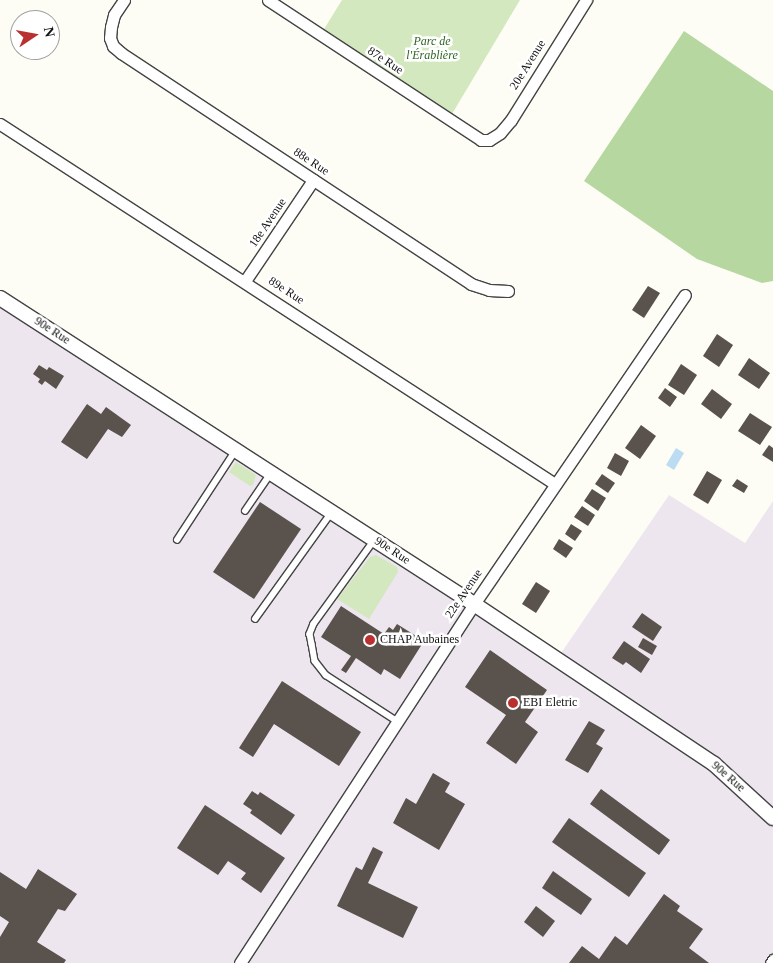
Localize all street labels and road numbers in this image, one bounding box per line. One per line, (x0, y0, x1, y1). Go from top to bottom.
street label: 20e Avenue (507, 37, 549, 93)
street label: 87e Rue (364, 44, 406, 78)
street label: 88e Rue (290, 145, 332, 179)
street label: 18e Avenue (246, 195, 290, 251)
street label: 89e Rue (265, 274, 307, 308)
street label: 90e Rue (31, 314, 73, 348)
street label: 90e Rue (371, 534, 413, 568)
street label: 22e Avenue (442, 566, 486, 622)
street label: 90e Rue (708, 759, 748, 795)

